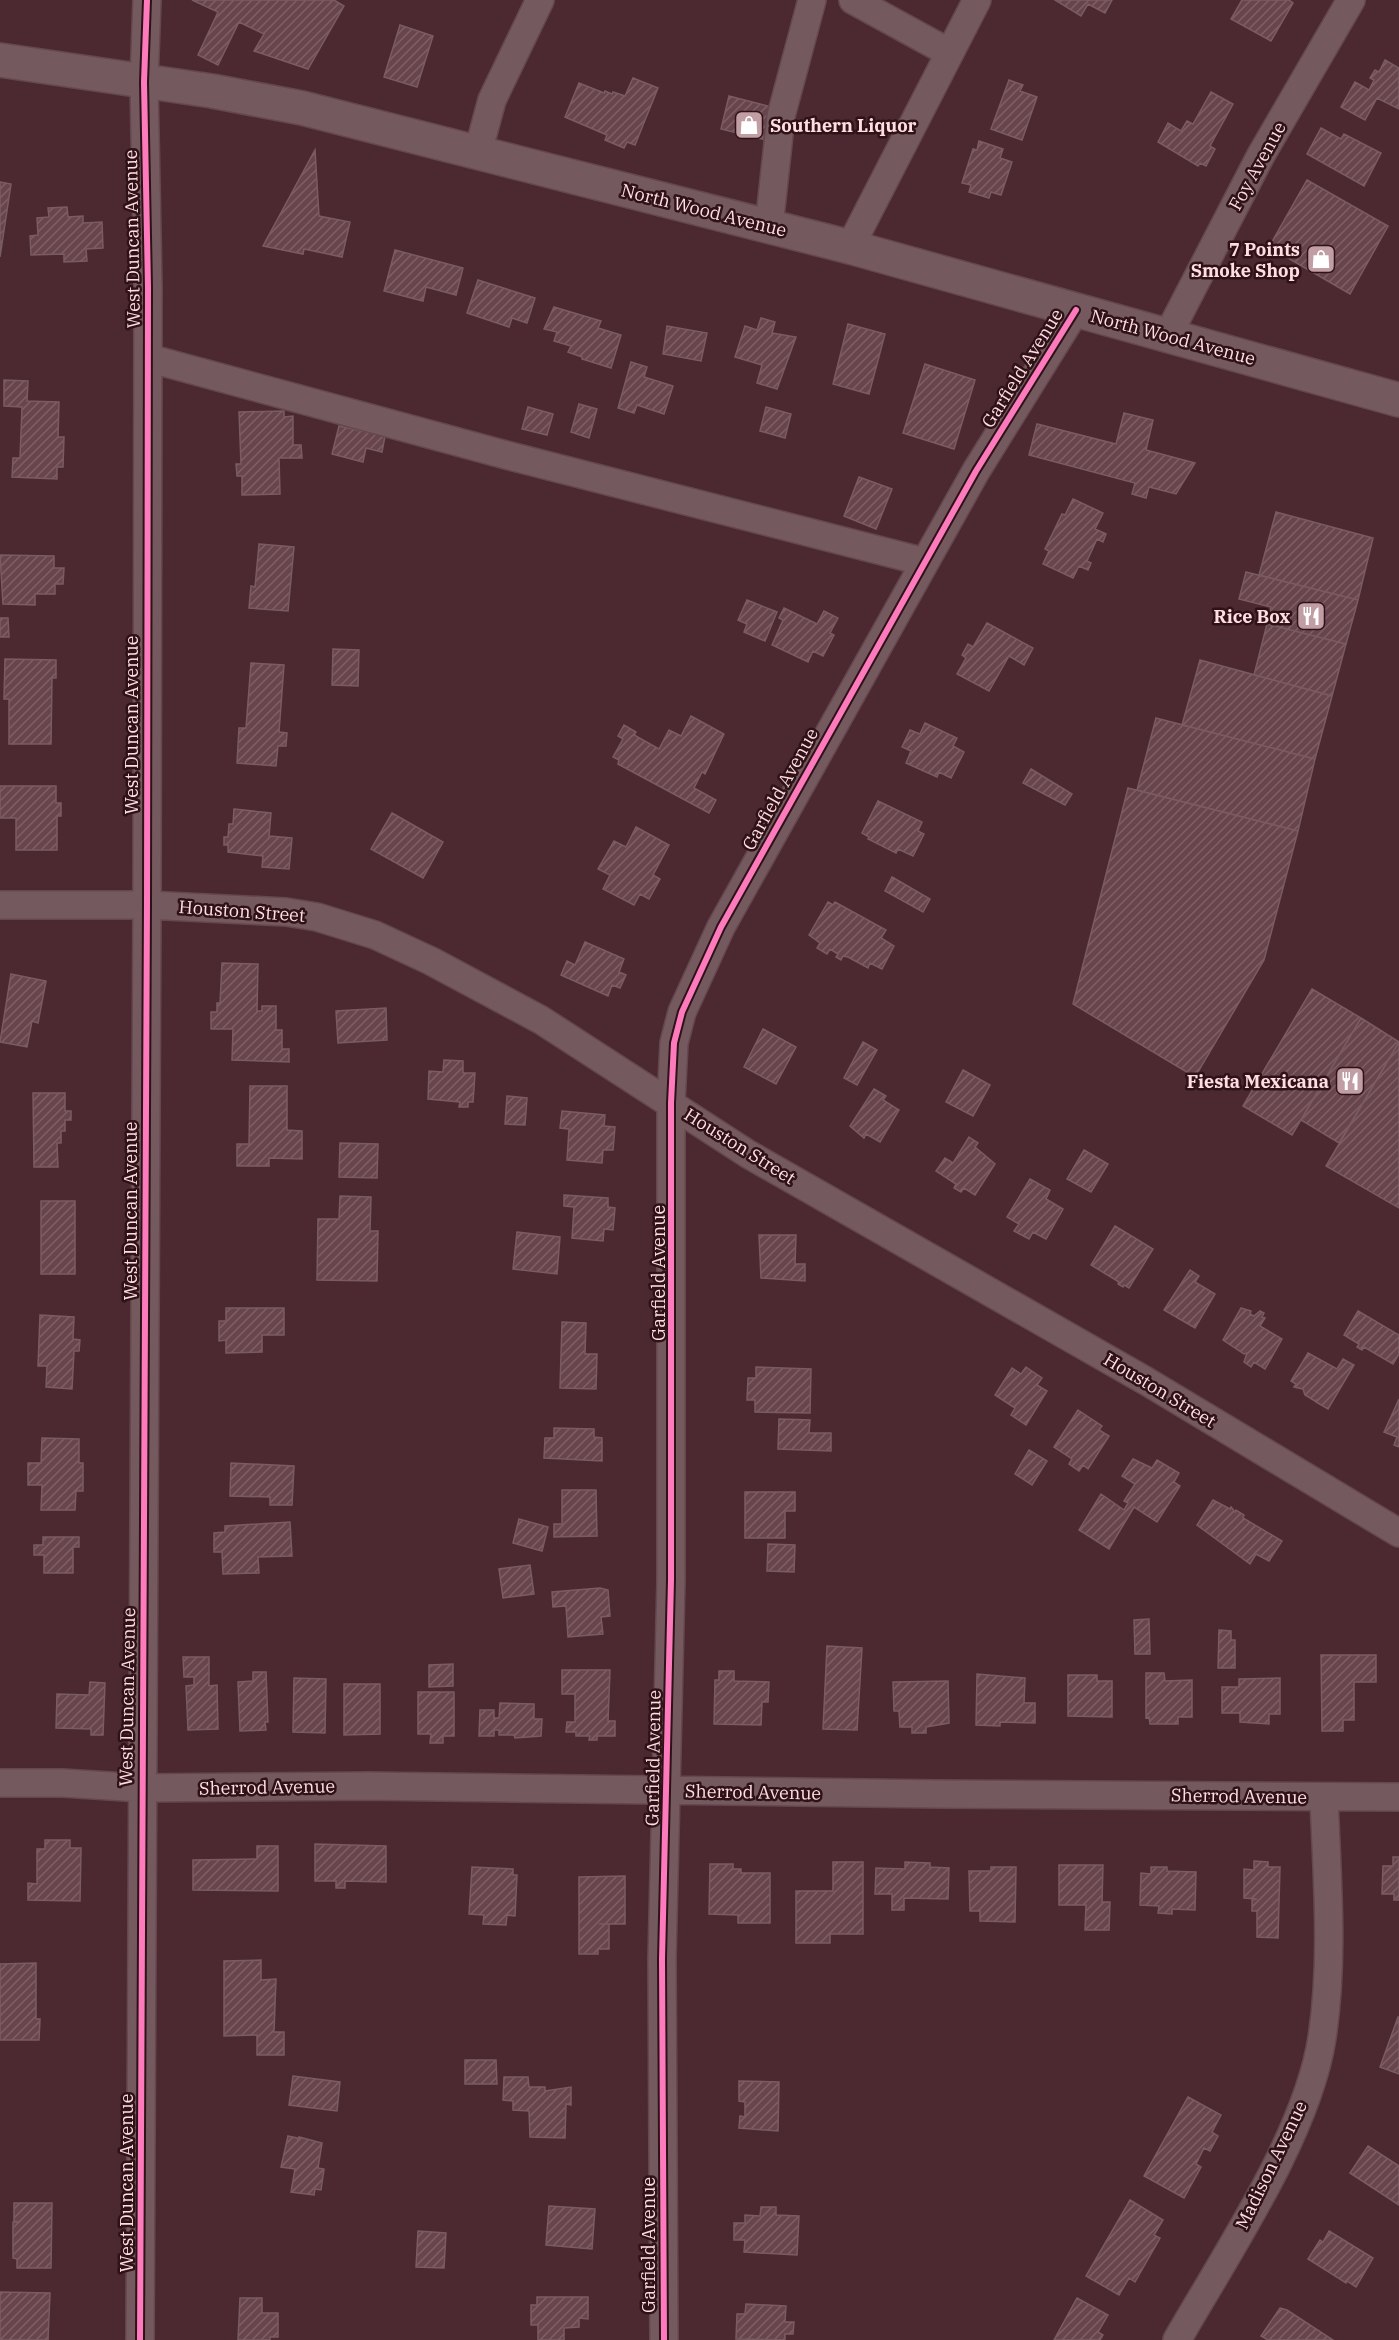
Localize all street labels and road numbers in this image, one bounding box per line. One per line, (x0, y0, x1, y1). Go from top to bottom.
street label: Foy Avenue (1223, 118, 1291, 214)
street label: West Duncan Avenue (119, 149, 145, 329)
street label: North Wood Avenue (619, 178, 789, 242)
street label: Garfield Avenue (976, 304, 1068, 432)
street label: North Wood Avenue (1088, 304, 1258, 370)
street label: West Duncan Avenue (120, 636, 143, 814)
street label: Garfield Avenue (737, 724, 823, 854)
street label: Houston Street (178, 895, 306, 927)
street label: Houston Street (680, 1103, 800, 1189)
street label: West Duncan Avenue (119, 1122, 142, 1300)
street label: Garfield Avenue (647, 1205, 670, 1341)
street label: Houston Street (1100, 1347, 1220, 1433)
street label: West Duncan Avenue (114, 1607, 140, 1787)
street label: Garfield Avenue (640, 1690, 666, 1826)
street label: Sherrod Avenue (199, 1774, 335, 1800)
street label: Sherrod Avenue (685, 1779, 821, 1805)
street label: Sherrod Avenue (1171, 1783, 1307, 1809)
street label: West Duncan Avenue (115, 2094, 138, 2272)
street label: Madison Avenue (1230, 2097, 1312, 2233)
street label: Garfield Avenue (637, 2177, 660, 2313)

